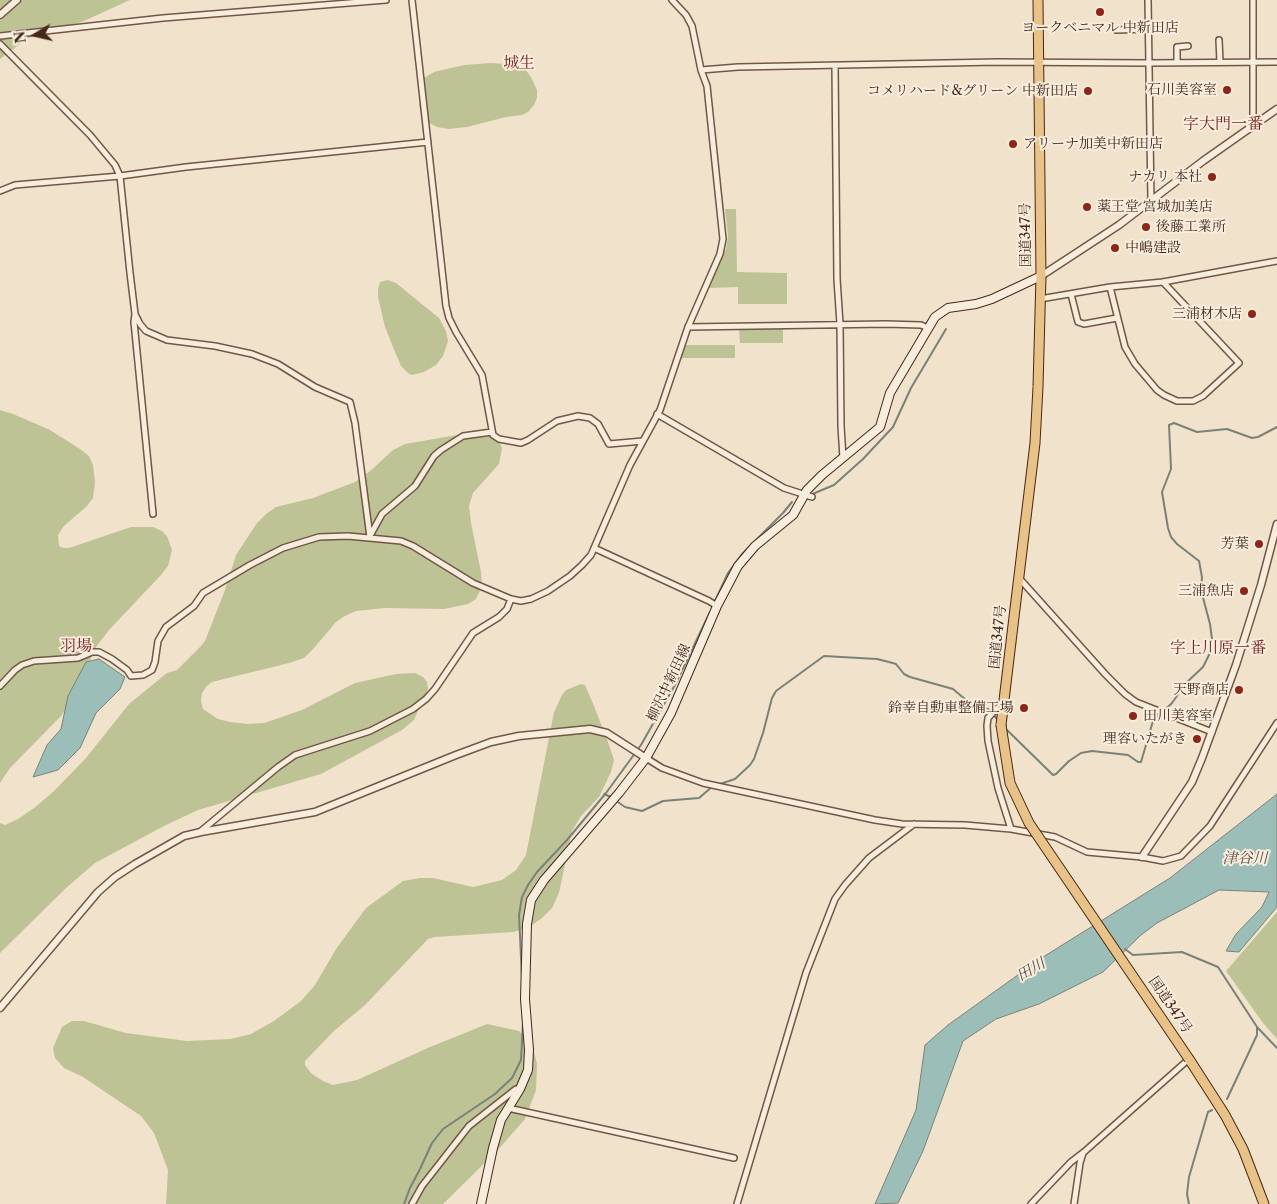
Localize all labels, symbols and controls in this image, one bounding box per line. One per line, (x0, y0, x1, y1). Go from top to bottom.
marker: ヨークベニマル 中新田店 (1094, 6, 1106, 18)
north arrow (10, 10, 60, 60)
place label: ヨークベニマル 中新田店 (1021, 20, 1179, 36)
text: N (10, 30, 30, 45)
district label: 城生 (503, 53, 535, 73)
place label: 石川美容室 (1147, 82, 1217, 98)
place label: コメリハード&グリーン 中新田店 (867, 83, 1078, 99)
marker: 石川美容室 (1221, 84, 1233, 96)
marker: コメリハード&グリーン 中新田店 (1082, 85, 1094, 97)
district label: 字大門一番 (1183, 114, 1263, 134)
place label: アリーナ加美中新田店 (1023, 136, 1163, 152)
marker: アリーナ加美中新田店 (1007, 138, 1019, 150)
place label: ナカリ 本社 (1128, 169, 1202, 185)
marker: ナカリ 本社 (1206, 171, 1218, 183)
place label: 薬王堂 宮城加美店 (1097, 199, 1213, 215)
marker: 薬王堂 宮城加美店 (1081, 201, 1093, 213)
street label: 国道347号 (1017, 203, 1035, 267)
place label: 後藤工業所 (1156, 219, 1226, 235)
marker: 後藤工業所 (1140, 221, 1152, 233)
place label: 中嶋建設 (1125, 240, 1181, 256)
marker: 中嶋建設 (1109, 242, 1121, 254)
place label: 三浦材木店 (1172, 306, 1242, 322)
marker: 三浦材木店 (1246, 308, 1258, 320)
place label: 芳葉 (1221, 536, 1249, 552)
marker: 芳葉 (1253, 538, 1265, 550)
place label: 三浦魚店 (1178, 583, 1234, 599)
marker: 三浦魚店 (1238, 585, 1250, 597)
street label: 国道347号 (986, 604, 1010, 670)
district label: 羽場 (60, 636, 92, 656)
district label: 字上川原一番 (1170, 638, 1266, 658)
street label: 柳沢中新田線 (644, 641, 694, 725)
place label: 天野商店 (1173, 682, 1229, 698)
marker: 天野商店 (1233, 684, 1245, 696)
place label: 鈴幸自動車整備工場 (888, 700, 1014, 716)
marker: 鈴幸自動車整備工場 (1018, 702, 1030, 714)
place label: 田川美容室 (1143, 708, 1213, 724)
marker: 田川美容室 (1127, 710, 1139, 722)
place label: 理容いたがき (1103, 731, 1187, 747)
marker: 理容いたがき (1191, 733, 1203, 745)
water label: 津谷川 (1223, 850, 1267, 868)
water label: 田川 (1014, 955, 1048, 985)
street label: 国道347号 (1145, 973, 1195, 1037)

